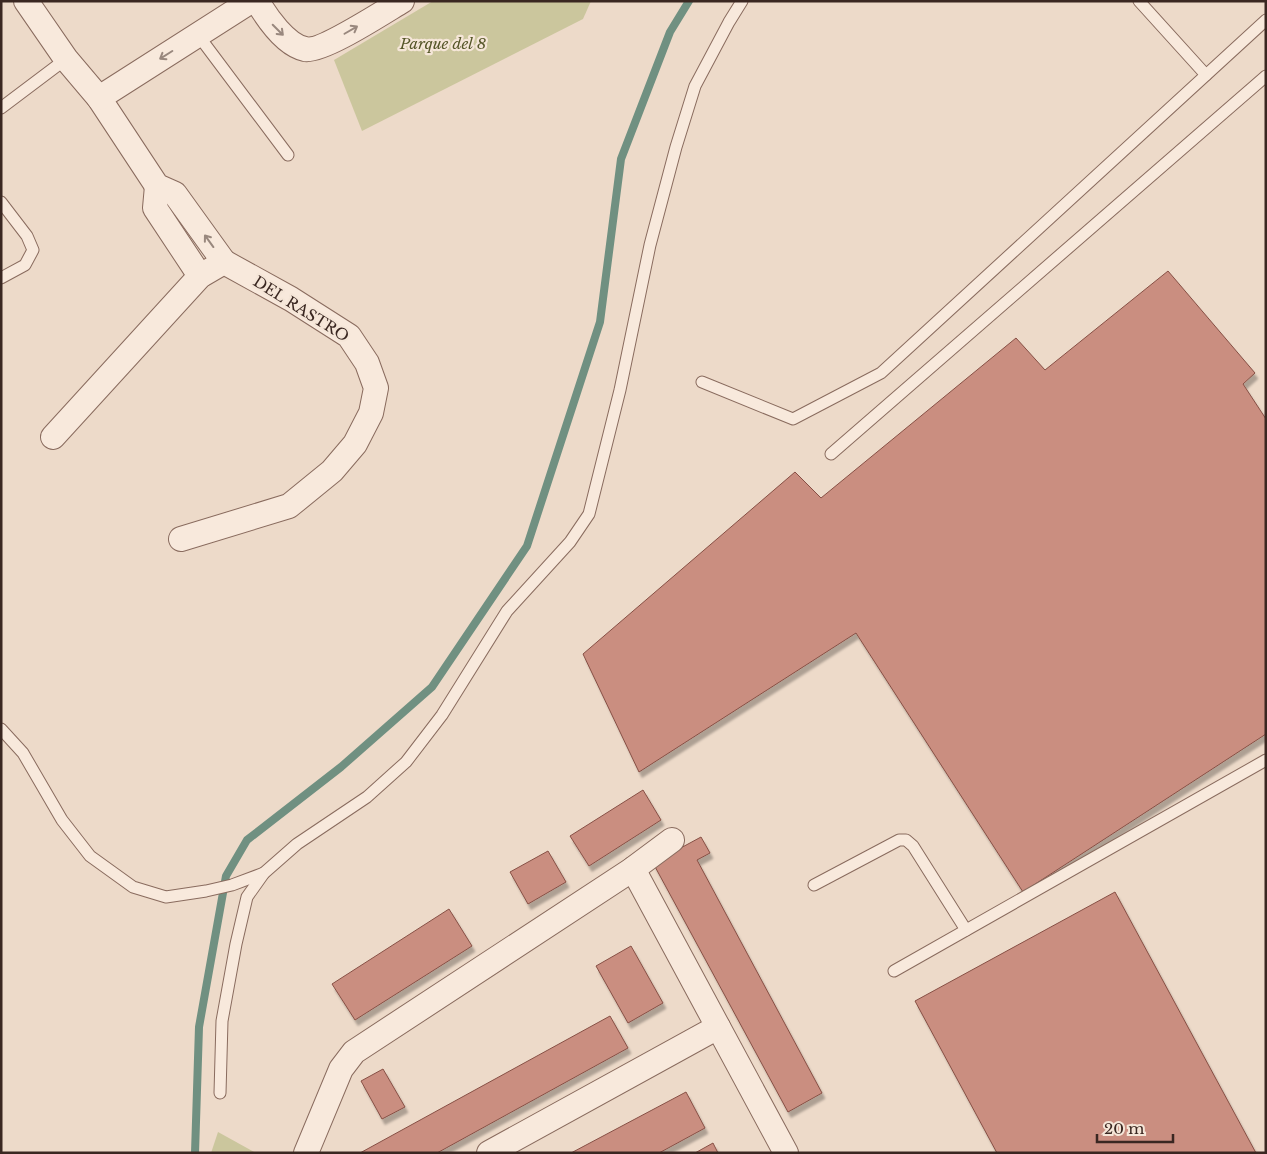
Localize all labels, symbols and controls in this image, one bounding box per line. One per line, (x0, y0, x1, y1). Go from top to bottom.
one-way arrow (272, 24, 285, 36)
one-way arrow (344, 25, 358, 35)
park label: Parque del 8 (399, 34, 486, 53)
one-way arrow (159, 50, 173, 61)
one-way arrow (204, 234, 214, 248)
street label: DEL RASTRO (250, 272, 353, 346)
scale bar (1097, 1112, 1173, 1144)
text: 20 m (1104, 1119, 1144, 1138)

